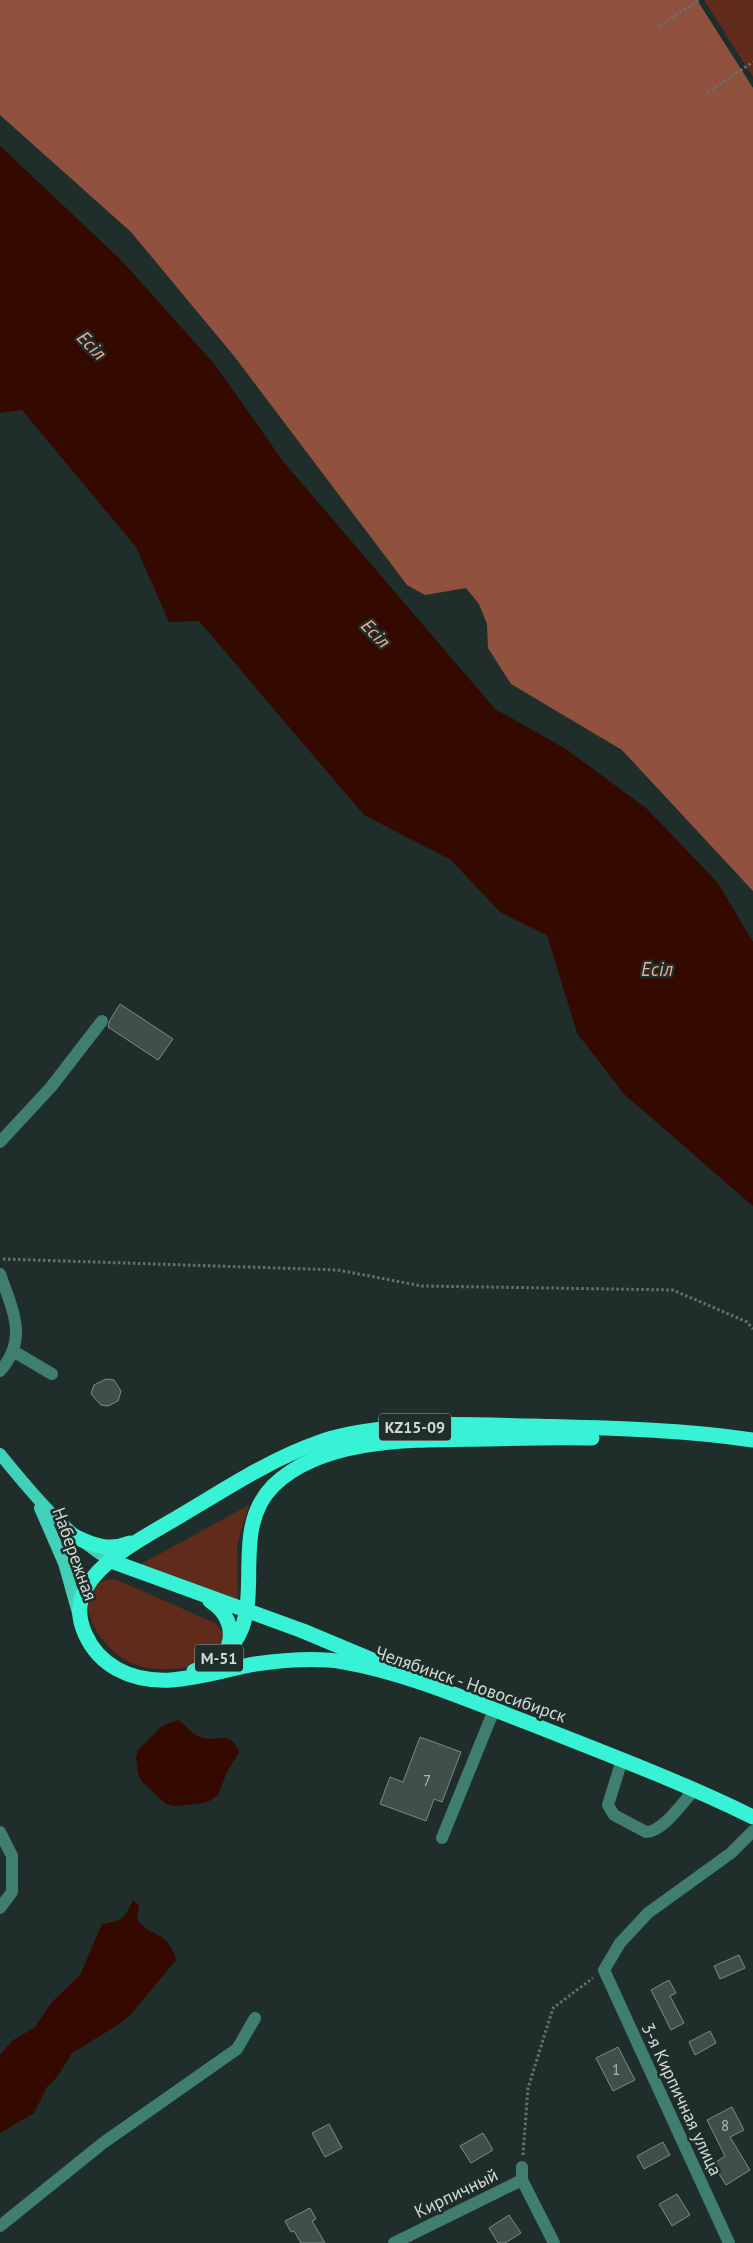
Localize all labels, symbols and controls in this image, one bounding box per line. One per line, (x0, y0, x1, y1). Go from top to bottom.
water label: Есіл (72, 325, 112, 365)
water label: Есіл (356, 613, 396, 653)
water label: Есіл (641, 957, 674, 981)
road number: KZ15-09 (379, 1414, 451, 1440)
street label: Набережная (47, 1504, 103, 1604)
street label: Челябинск - Новосибирск (372, 1640, 570, 1728)
road number: M-51 (195, 1645, 243, 1672)
house number: 7 (423, 1771, 431, 1790)
street label: 3-я Кирпичная улица (636, 2019, 728, 2179)
house number: 1 (612, 2060, 620, 2079)
house number: 8 (721, 2116, 729, 2135)
street label: Кирпичный (410, 2163, 502, 2223)

